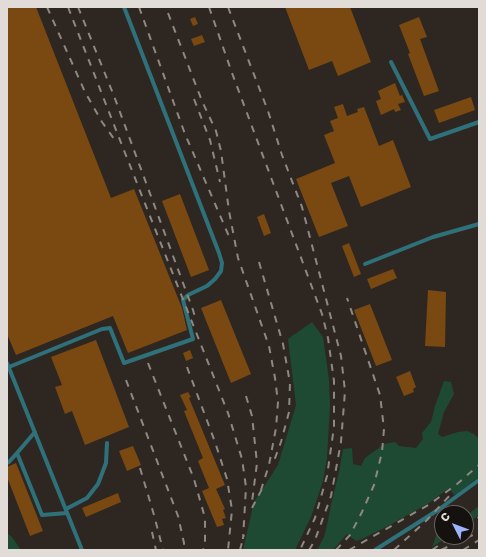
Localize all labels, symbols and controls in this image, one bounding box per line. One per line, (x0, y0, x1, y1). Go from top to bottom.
north arrow (434, 505, 474, 545)
text: С (438, 510, 453, 525)

